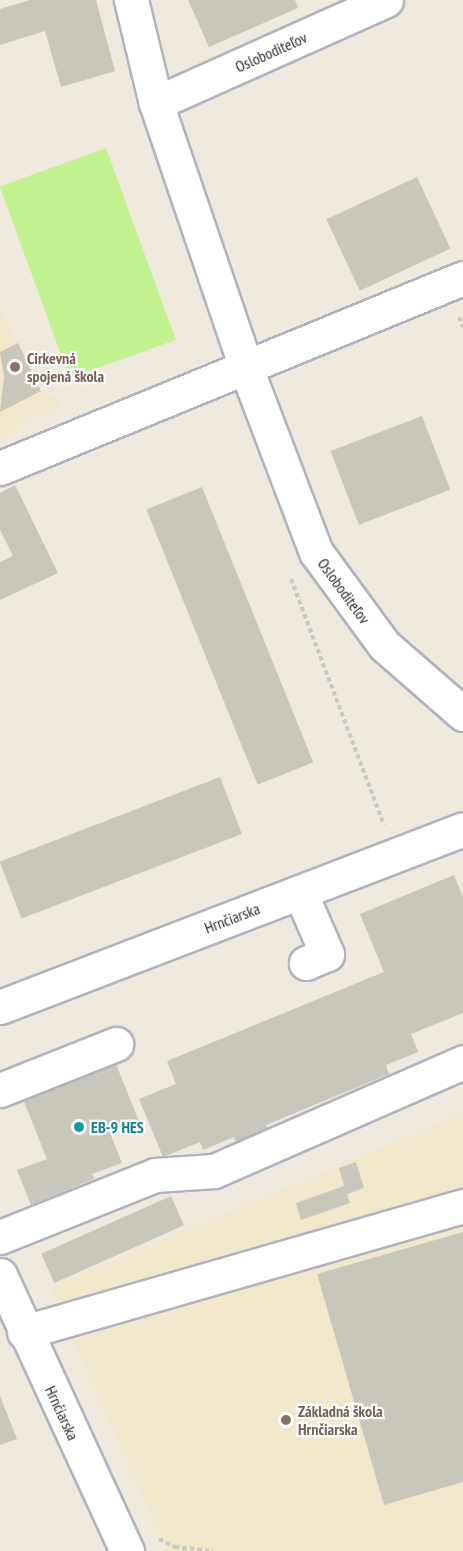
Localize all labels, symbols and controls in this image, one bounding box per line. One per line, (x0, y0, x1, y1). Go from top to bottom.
street label: Osloboditeľov (232, 28, 310, 76)
place label: Cirkevná spojená škola (27, 348, 104, 386)
marker: Cirkevná spojená škola (8, 360, 22, 374)
street label: Osloboditeľov (314, 554, 374, 628)
street label: Hrnčiarska (202, 899, 262, 937)
place label: EB-9 HES (91, 1117, 144, 1137)
marker: EB-9 HES (72, 1120, 86, 1134)
street label: Hrnčiarska (41, 1383, 83, 1443)
place label: Základná škola Hrnčiarska (298, 1401, 383, 1439)
marker: Základná škola Hrnčiarska (279, 1413, 293, 1427)

